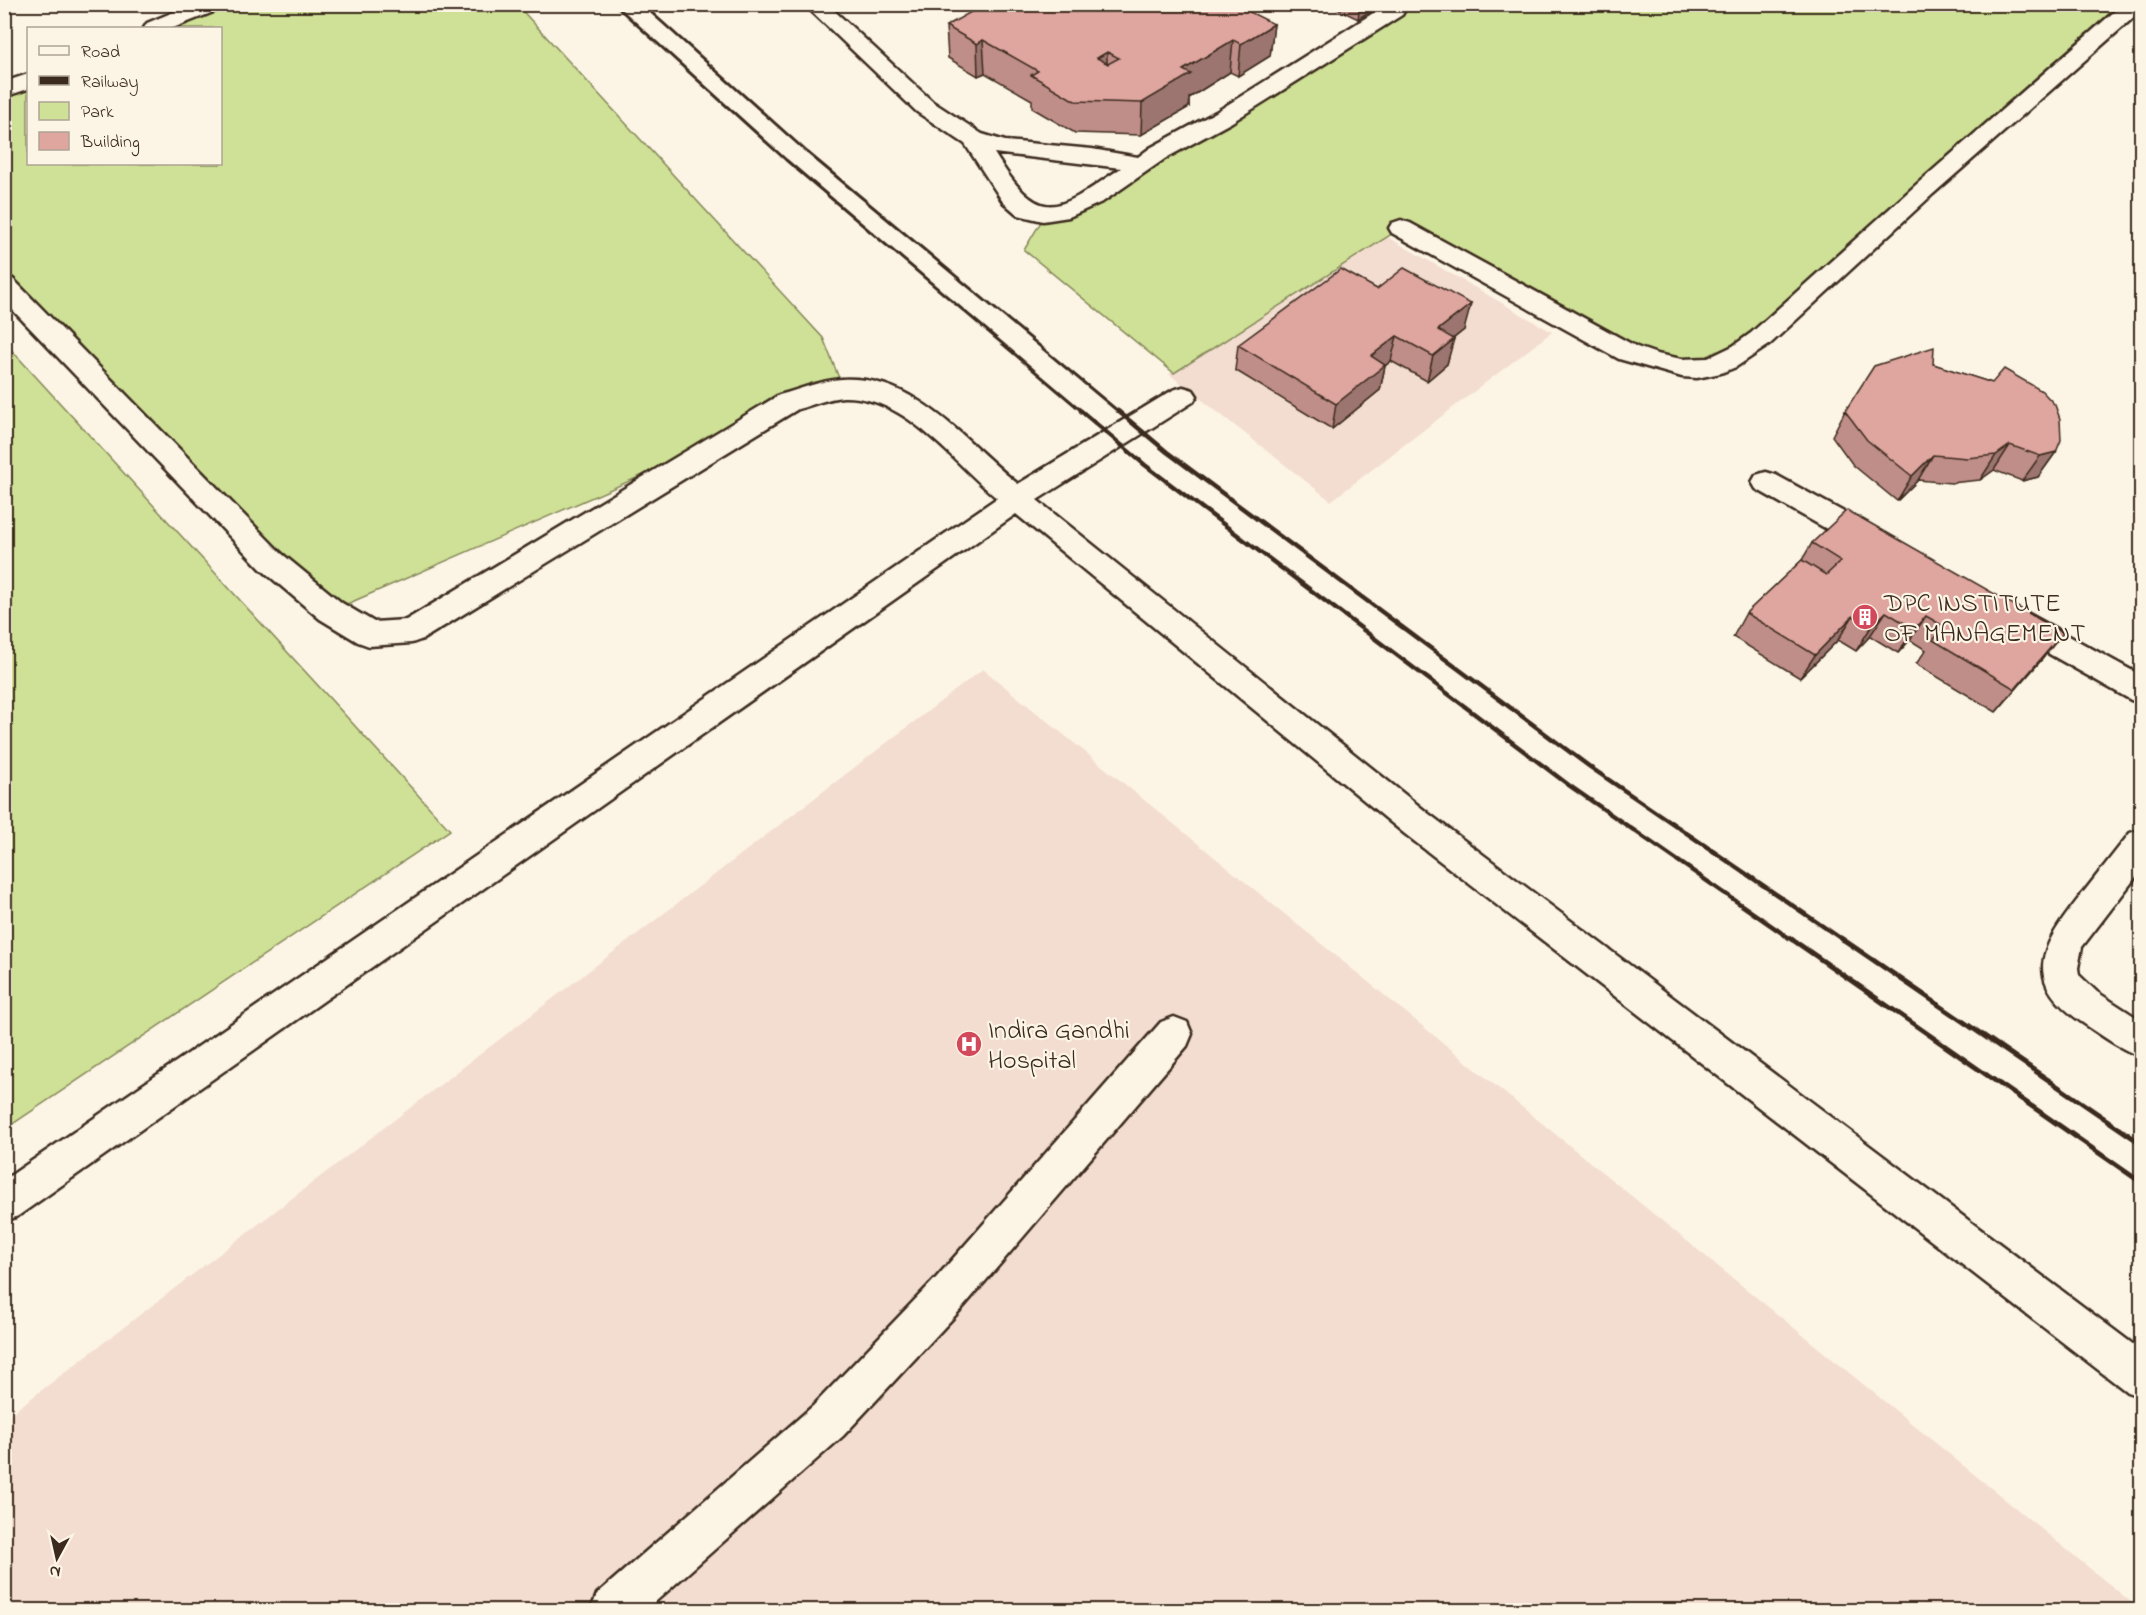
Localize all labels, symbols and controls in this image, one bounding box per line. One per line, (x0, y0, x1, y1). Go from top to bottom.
legend (27, 27, 222, 165)
text: Road (81, 40, 120, 66)
text: Railway (81, 70, 138, 96)
text: Park (81, 100, 114, 126)
text: Building (80, 130, 140, 157)
place label: DPC INSTITUTE OF MANAGEMENT (1883, 586, 2085, 654)
building icon: DPC INSTITUTE OF MANAGEMENT (1850, 602, 1880, 632)
place label: Indira Gandhi Hospital (988, 1013, 1130, 1081)
hospital icon: Indira Gandhi Hospital (954, 1029, 984, 1059)
north arrow (27, 1528, 87, 1588)
text: N (48, 1558, 62, 1584)

